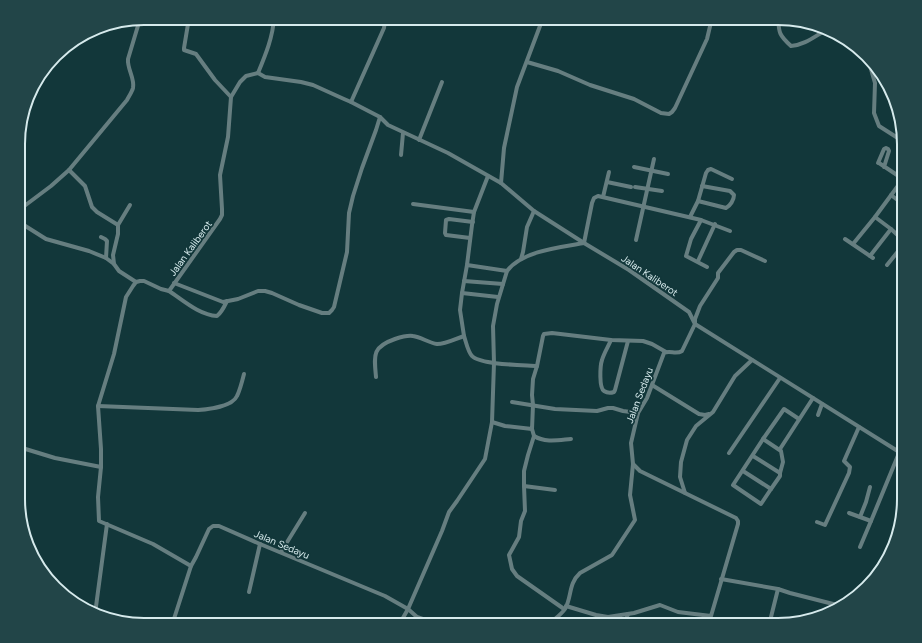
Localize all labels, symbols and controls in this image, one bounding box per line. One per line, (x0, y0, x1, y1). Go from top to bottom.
street label: Jalan Kaliberot (166, 218, 215, 279)
street label: Jalan Kaliberot (619, 252, 681, 299)
street label: Jalan Sedayu (623, 365, 656, 425)
street label: Jalan Sedayu (252, 527, 311, 562)

